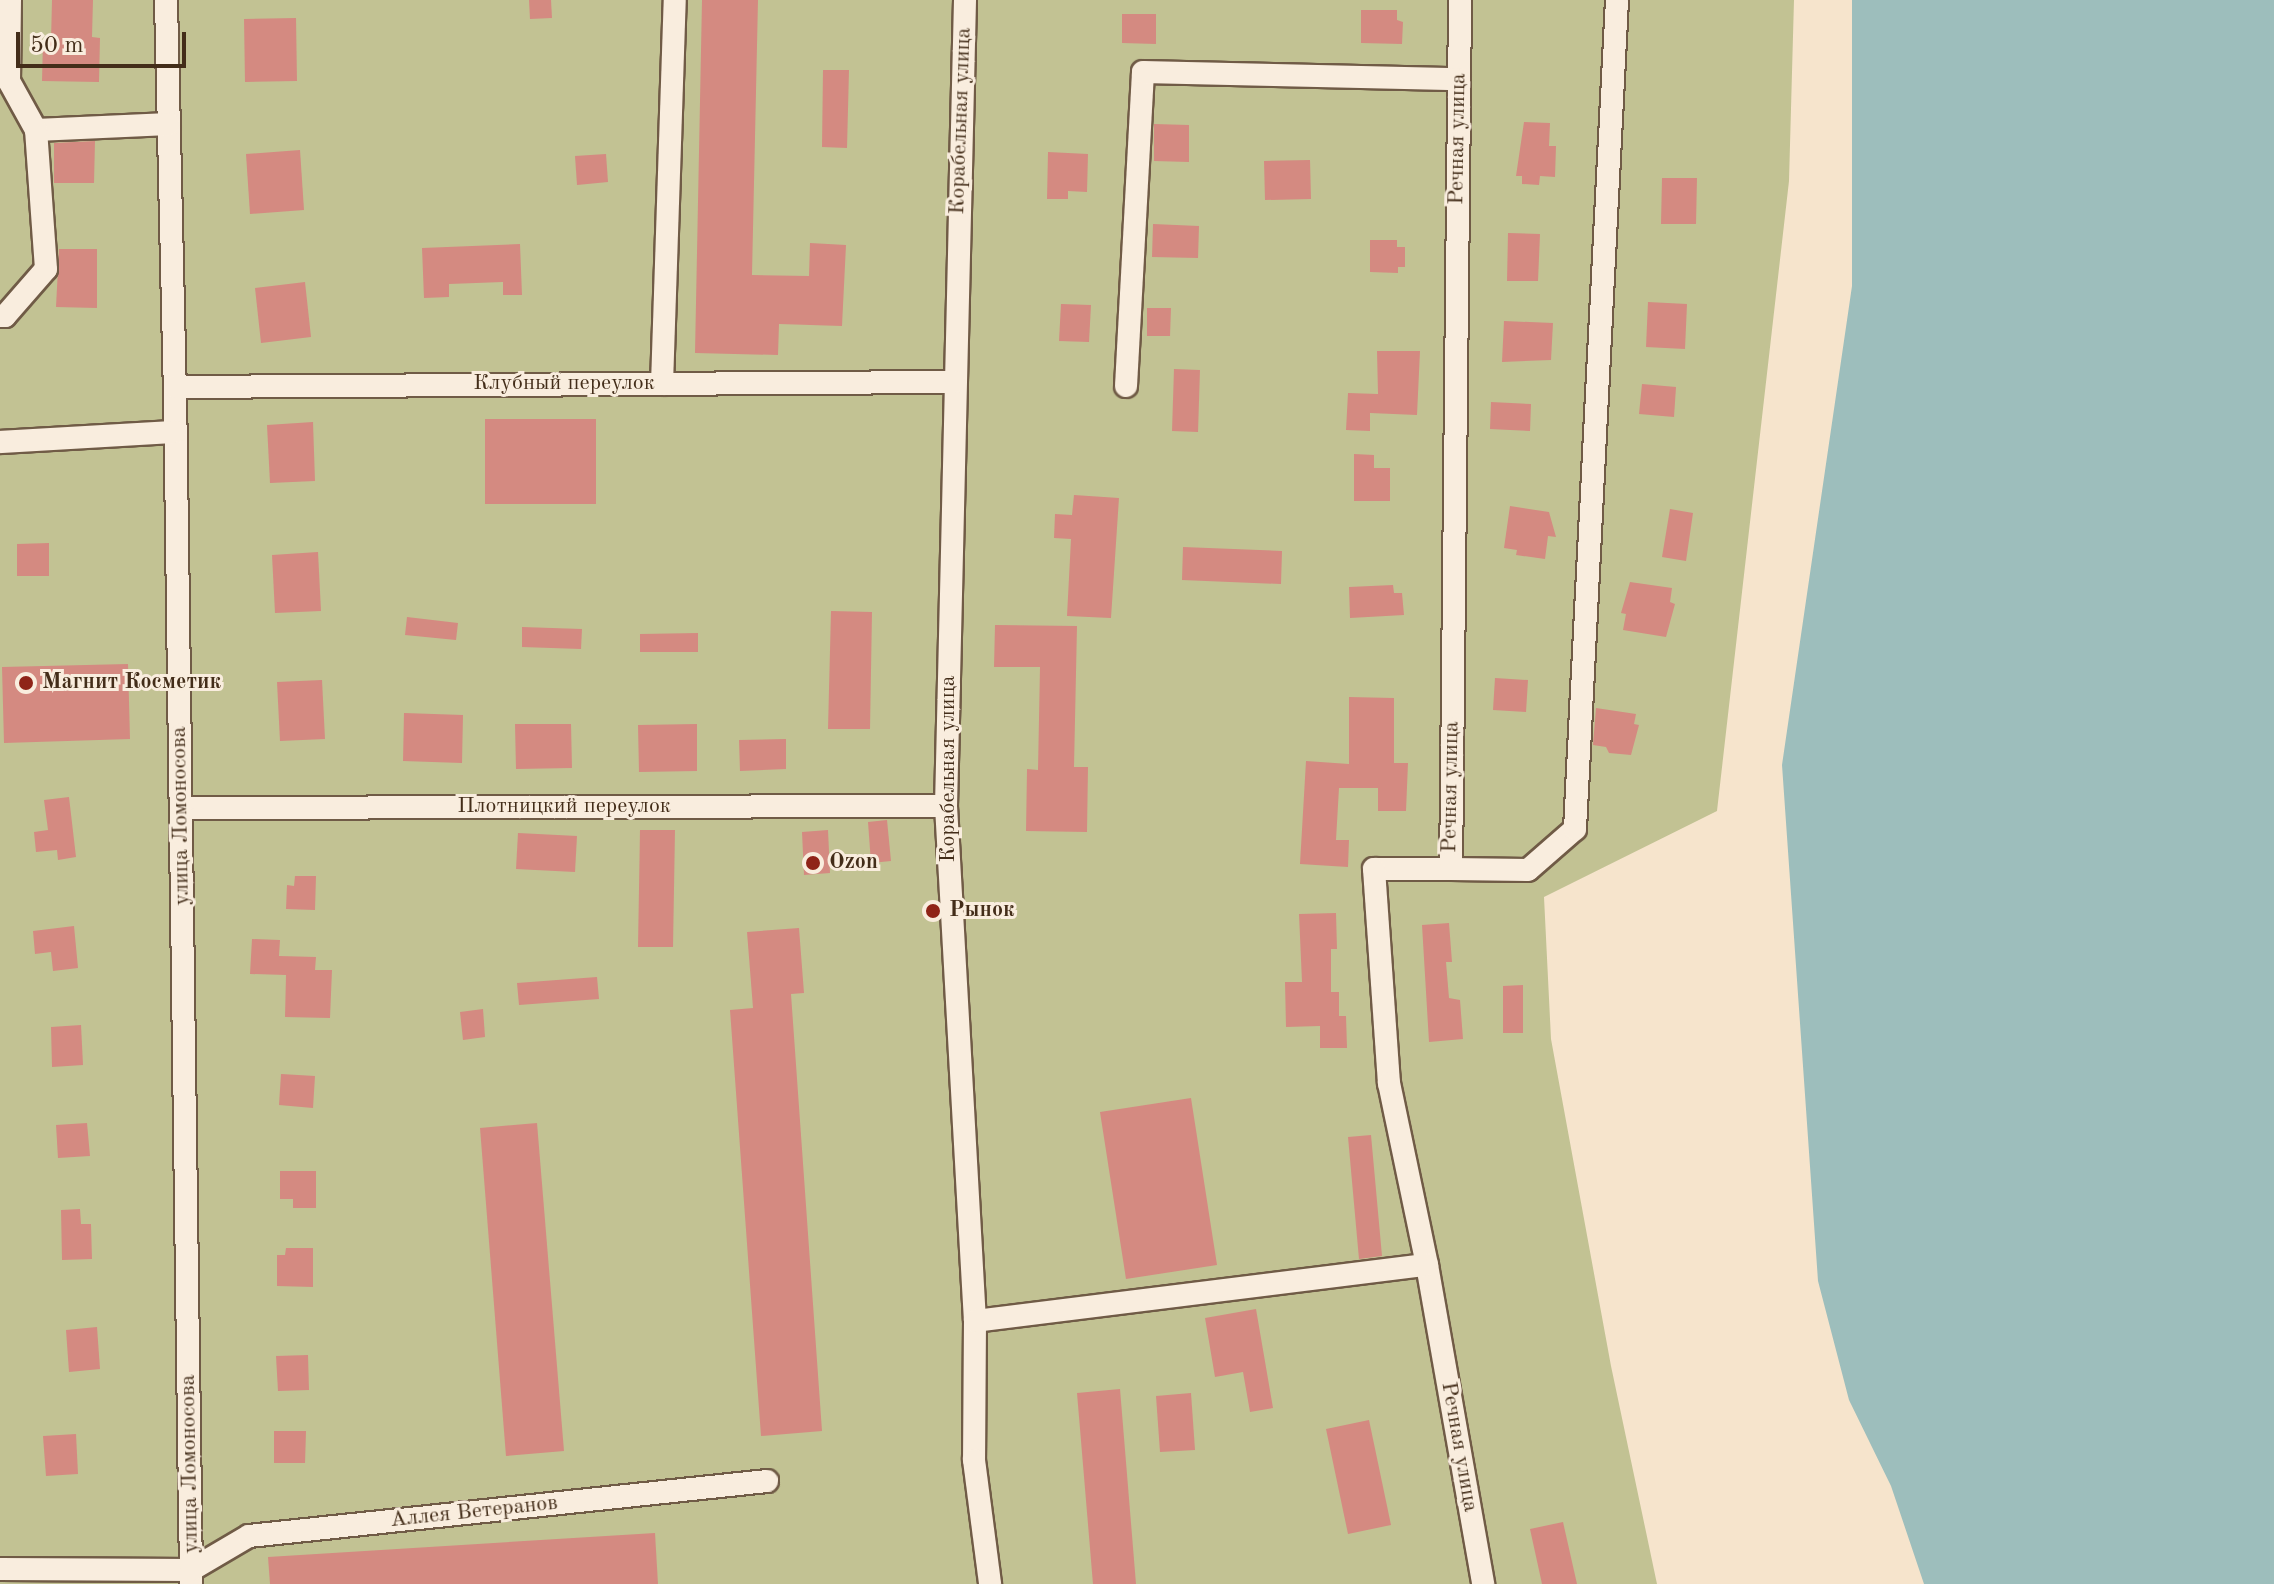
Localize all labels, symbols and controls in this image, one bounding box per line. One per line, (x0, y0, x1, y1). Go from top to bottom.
scale bar (20, 16, 190, 66)
street label: Корабельная улица (945, 27, 977, 215)
text: 50 m (30, 34, 84, 58)
street label: Речная улица (1444, 73, 1472, 205)
street label: Клубный переулок (473, 371, 655, 397)
place label: Магнит Косметик (42, 670, 221, 696)
marker: Магнит Косметик (17, 674, 35, 692)
street label: Корабельная улица (936, 675, 962, 863)
street label: Речная улица (1437, 721, 1465, 853)
street label: улица Ломоносова (166, 726, 196, 906)
street label: Плотницкий переулок (457, 794, 671, 820)
place label: Ozon (829, 850, 878, 876)
marker: Ozon (804, 854, 822, 872)
place label: Рынок (949, 898, 1015, 924)
marker: Рынок (924, 902, 942, 920)
street label: улица Ломоносова (175, 1374, 205, 1554)
street label: Речная улица (1435, 1380, 1483, 1514)
street label: Аллея Ветеранов (389, 1490, 559, 1534)

